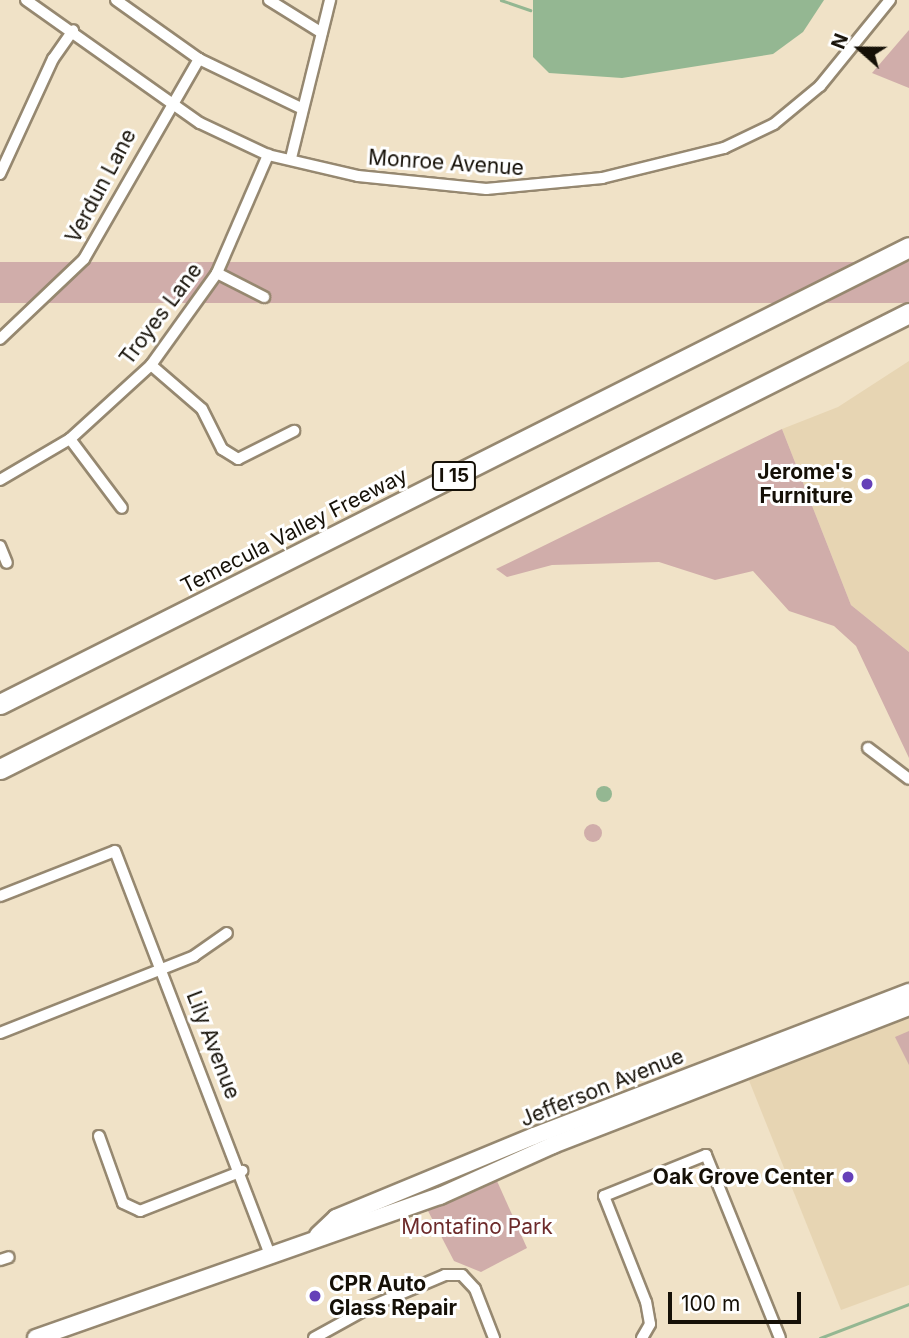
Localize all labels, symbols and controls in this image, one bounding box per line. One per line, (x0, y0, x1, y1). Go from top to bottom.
north arrow (825, 14, 895, 84)
text: N (827, 30, 853, 52)
street label: Verdun Lane (61, 125, 141, 247)
street label: Monroe Avenue (367, 145, 525, 181)
street label: Troyes Lane (115, 258, 207, 370)
place label: Jerome's Furniture (757, 459, 853, 509)
road number: I 15 (431, 461, 477, 491)
street label: Temecula Valley Freeway (177, 463, 411, 599)
marker: Jerome's Furniture (859, 476, 875, 492)
street label: Lily Avenue (181, 987, 245, 1103)
street label: Jefferson Avenue (517, 1044, 687, 1132)
place label: Oak Grove Center (653, 1164, 834, 1190)
marker: Oak Grove Center (840, 1169, 856, 1185)
park label: Montafino Park (401, 1214, 553, 1240)
place label: CPR Auto Glass Repair (329, 1271, 457, 1321)
scale bar (671, 1278, 804, 1322)
marker: CPR Auto Glass Repair (307, 1288, 323, 1304)
text: 100 m (681, 1291, 740, 1316)

